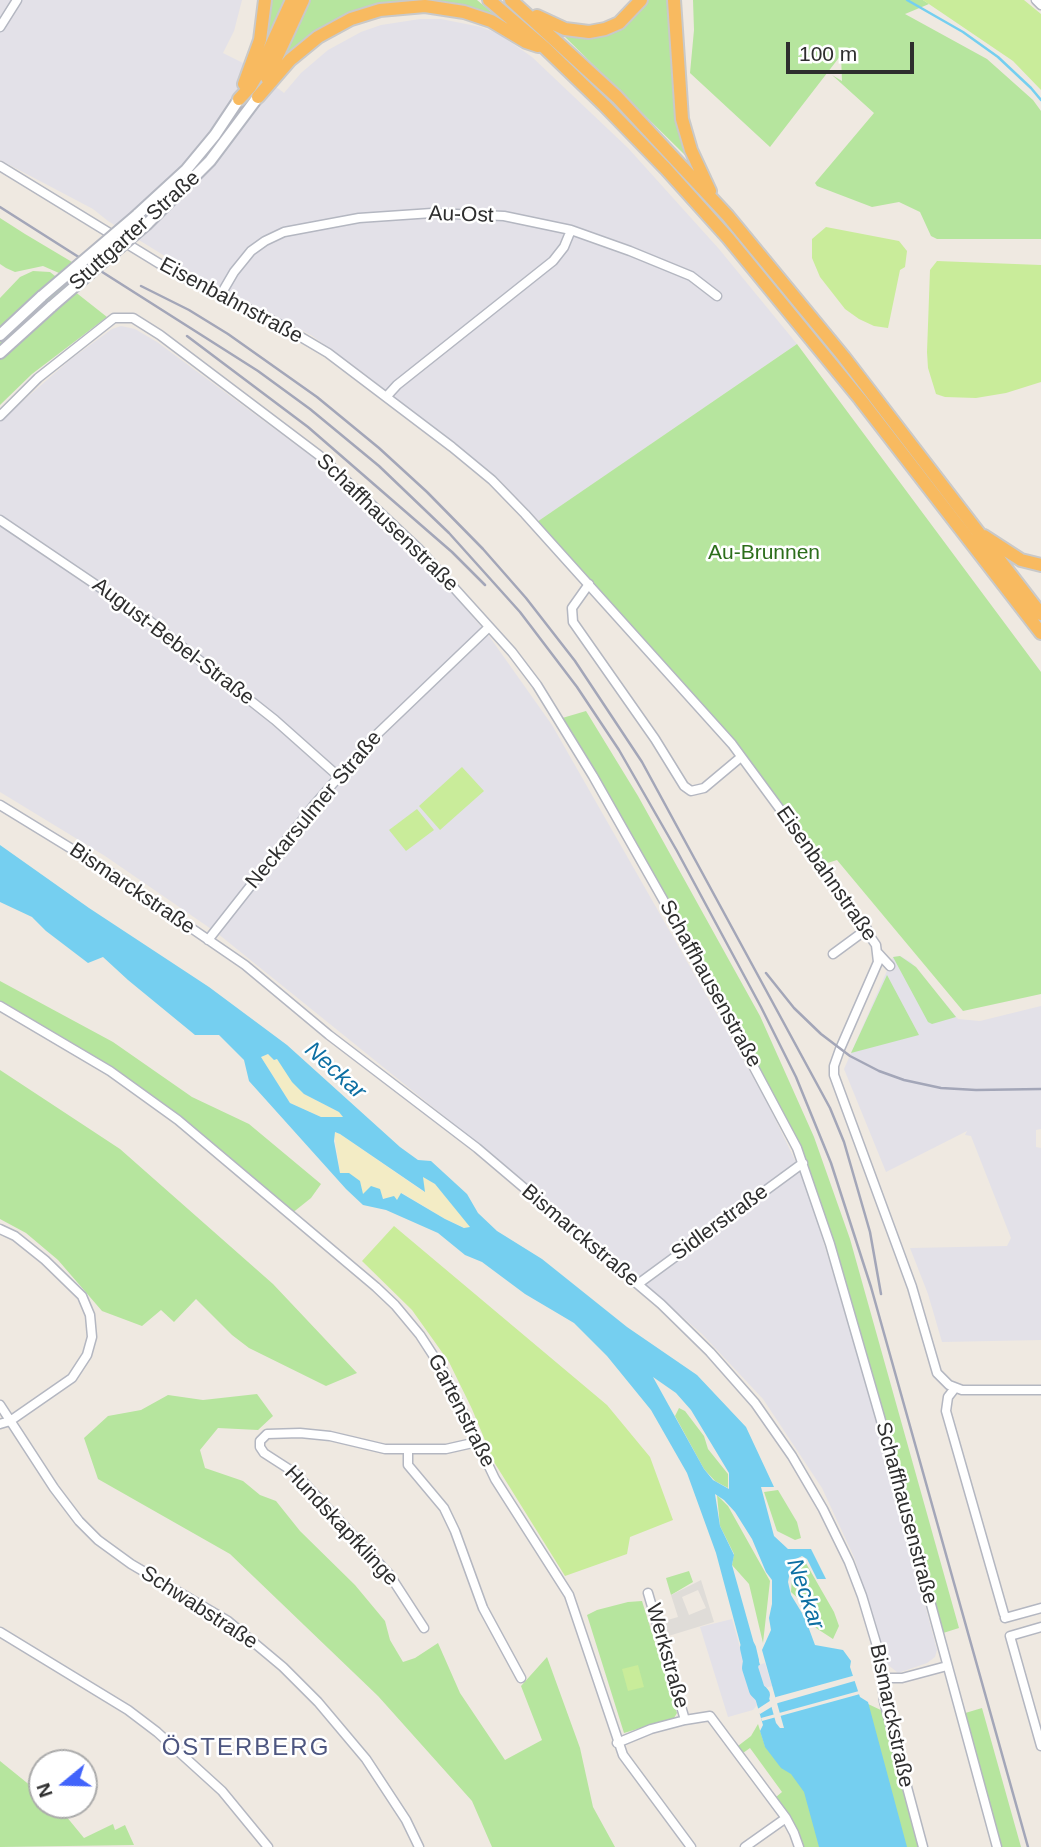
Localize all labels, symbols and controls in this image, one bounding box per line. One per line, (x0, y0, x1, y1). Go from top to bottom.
scale bar (789, 28, 917, 72)
text: 100 m (799, 42, 857, 65)
street label: Stuttgarter Straße (65, 166, 205, 296)
street label: Au-Ost (428, 201, 494, 229)
street label: Eisenbahnstraße (155, 253, 307, 349)
street label: Schaffhausenstraße (311, 449, 463, 597)
park label: Au-Brunnen (708, 540, 820, 566)
street label: August-Bebel-Straße (87, 573, 259, 711)
street label: Neckarsulmer Straße (241, 726, 387, 894)
street label: Eisenbahnstraße (770, 802, 882, 946)
street label: Bismarckstraße (64, 838, 200, 940)
street label: Schaffhausenstraße (654, 896, 766, 1072)
water label: Neckar (299, 1036, 371, 1106)
street label: Bismarckstraße (516, 1179, 644, 1293)
street label: Sidlerstraße (667, 1180, 773, 1266)
street label: Gartenstraße (422, 1350, 500, 1472)
street label: Schaffhausenstraße (870, 1419, 942, 1607)
street label: Hundskapfklinge (279, 1461, 403, 1591)
water label: Neckar (780, 1555, 830, 1633)
street label: Schwabstraße (136, 1561, 262, 1655)
street label: Werkstraße (640, 1601, 694, 1711)
street label: Bismarckstraße (864, 1642, 918, 1790)
district label: ÖSTERBERG (163, 1734, 329, 1762)
north arrow (28, 1749, 98, 1819)
text: N (32, 1780, 57, 1800)

